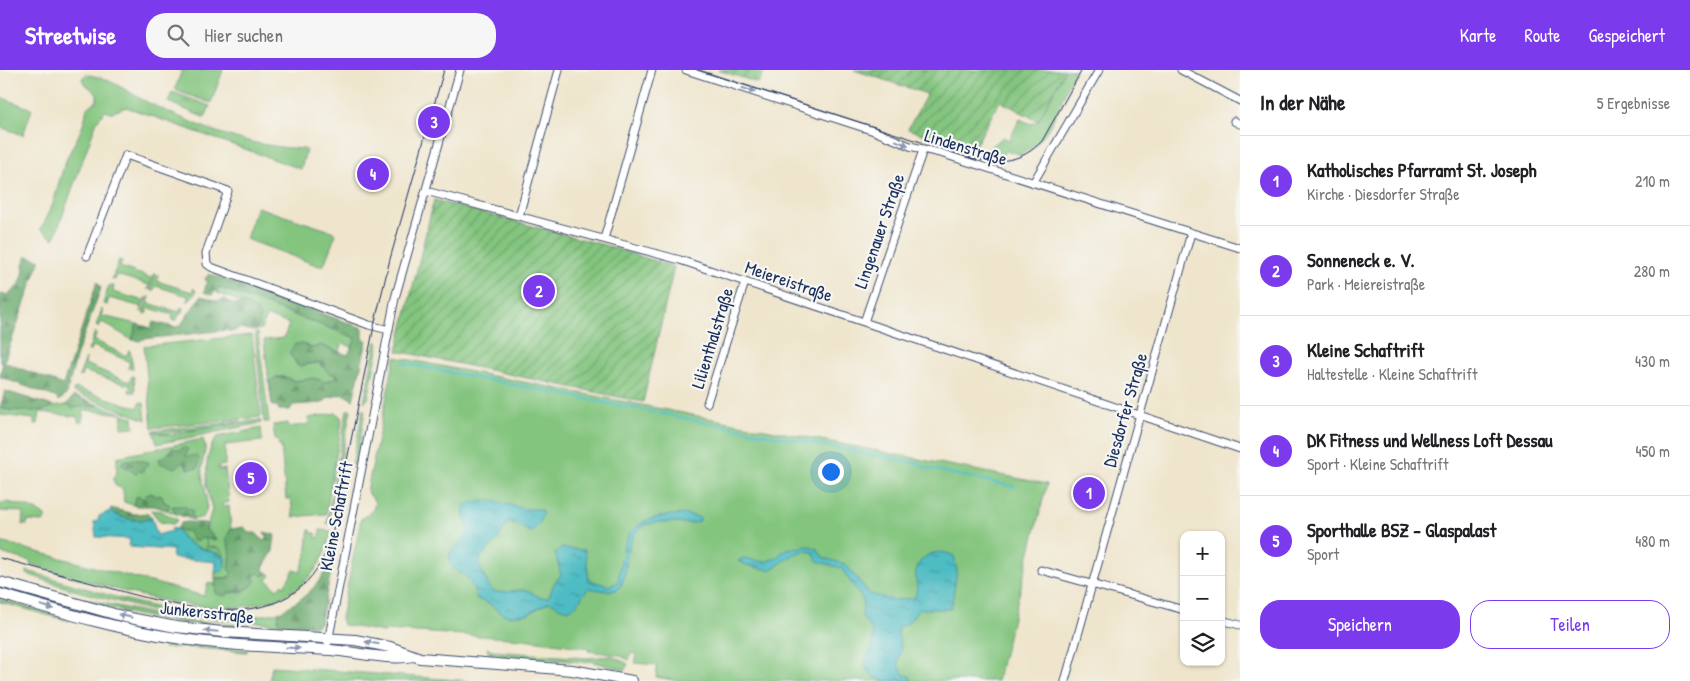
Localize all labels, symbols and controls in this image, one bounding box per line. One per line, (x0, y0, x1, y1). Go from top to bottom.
search box (146, 13, 496, 58)
text: Streetwise (25, 19, 116, 51)
icon: search (164, 21, 192, 49)
text: Hier suchen (204, 22, 283, 48)
text: Karte (1460, 23, 1497, 48)
text: Route (1525, 23, 1561, 48)
text: Gespeichert (1589, 23, 1665, 48)
one-way arrow (741, 86, 756, 94)
text: In der Nähe (1260, 88, 1345, 117)
text: 5 Ergebnisse (1597, 92, 1670, 114)
pin: 3 (418, 103, 450, 141)
street label: Lindenstraße (922, 123, 1010, 171)
one-way arrow (895, 139, 910, 147)
pin: 4 (357, 155, 389, 193)
text: Katholisches Pfarramt St. Joseph (1307, 157, 1536, 183)
street label: Lingenauer Straße (848, 170, 910, 292)
text: 1 (1273, 170, 1279, 192)
text: 210 m (1635, 170, 1670, 192)
text: Kirche · Diesdorfer Straße (1307, 183, 1460, 205)
text: Sonneneck e. V. (1307, 247, 1415, 273)
street label: Meiereistraße (742, 254, 836, 308)
text: 2 (1272, 260, 1280, 282)
text: 280 m (1634, 260, 1670, 282)
pin: 2 (523, 272, 555, 310)
text: Park · Meiereistraße (1307, 273, 1425, 295)
street label: Lilienthalstraße (685, 284, 739, 392)
text: Kleine Schaftrift (1307, 337, 1424, 363)
street label: Diesdorfer Straße (1097, 350, 1153, 470)
text: 3 (1272, 350, 1280, 372)
text: 430 m (1635, 350, 1670, 372)
text: Haltestelle · Kleine Schaftrift (1307, 363, 1477, 385)
text: DK Fitness und Wellness Loft Dessau (1307, 427, 1553, 453)
text: 4 (1273, 440, 1279, 462)
text: 450 m (1636, 440, 1670, 462)
text: Sport · Kleine Schaftrift (1307, 453, 1449, 475)
street label: Kleine Schaftrift (313, 458, 359, 573)
pin: 5 (235, 459, 267, 497)
your location (818, 459, 844, 485)
pin: 1 (1073, 474, 1105, 512)
text: Sporthalle BSZ - Glaspalast (1307, 517, 1496, 543)
text: 5 (1273, 530, 1279, 552)
text: 480 m (1635, 530, 1670, 552)
map controls (1180, 531, 1225, 666)
button: + (1180, 531, 1225, 576)
text: Sport (1307, 543, 1339, 565)
button: − (1180, 576, 1225, 621)
street label: Junkersstraße (159, 595, 255, 629)
button: Speichern (1260, 600, 1460, 649)
button: Teilen (1470, 600, 1670, 649)
one-way arrow (39, 604, 54, 612)
one-way arrow (117, 612, 132, 620)
button: layers (1180, 621, 1225, 666)
one-way arrow (203, 627, 219, 635)
one-way arrow (363, 639, 379, 647)
one-way arrow (285, 644, 301, 652)

